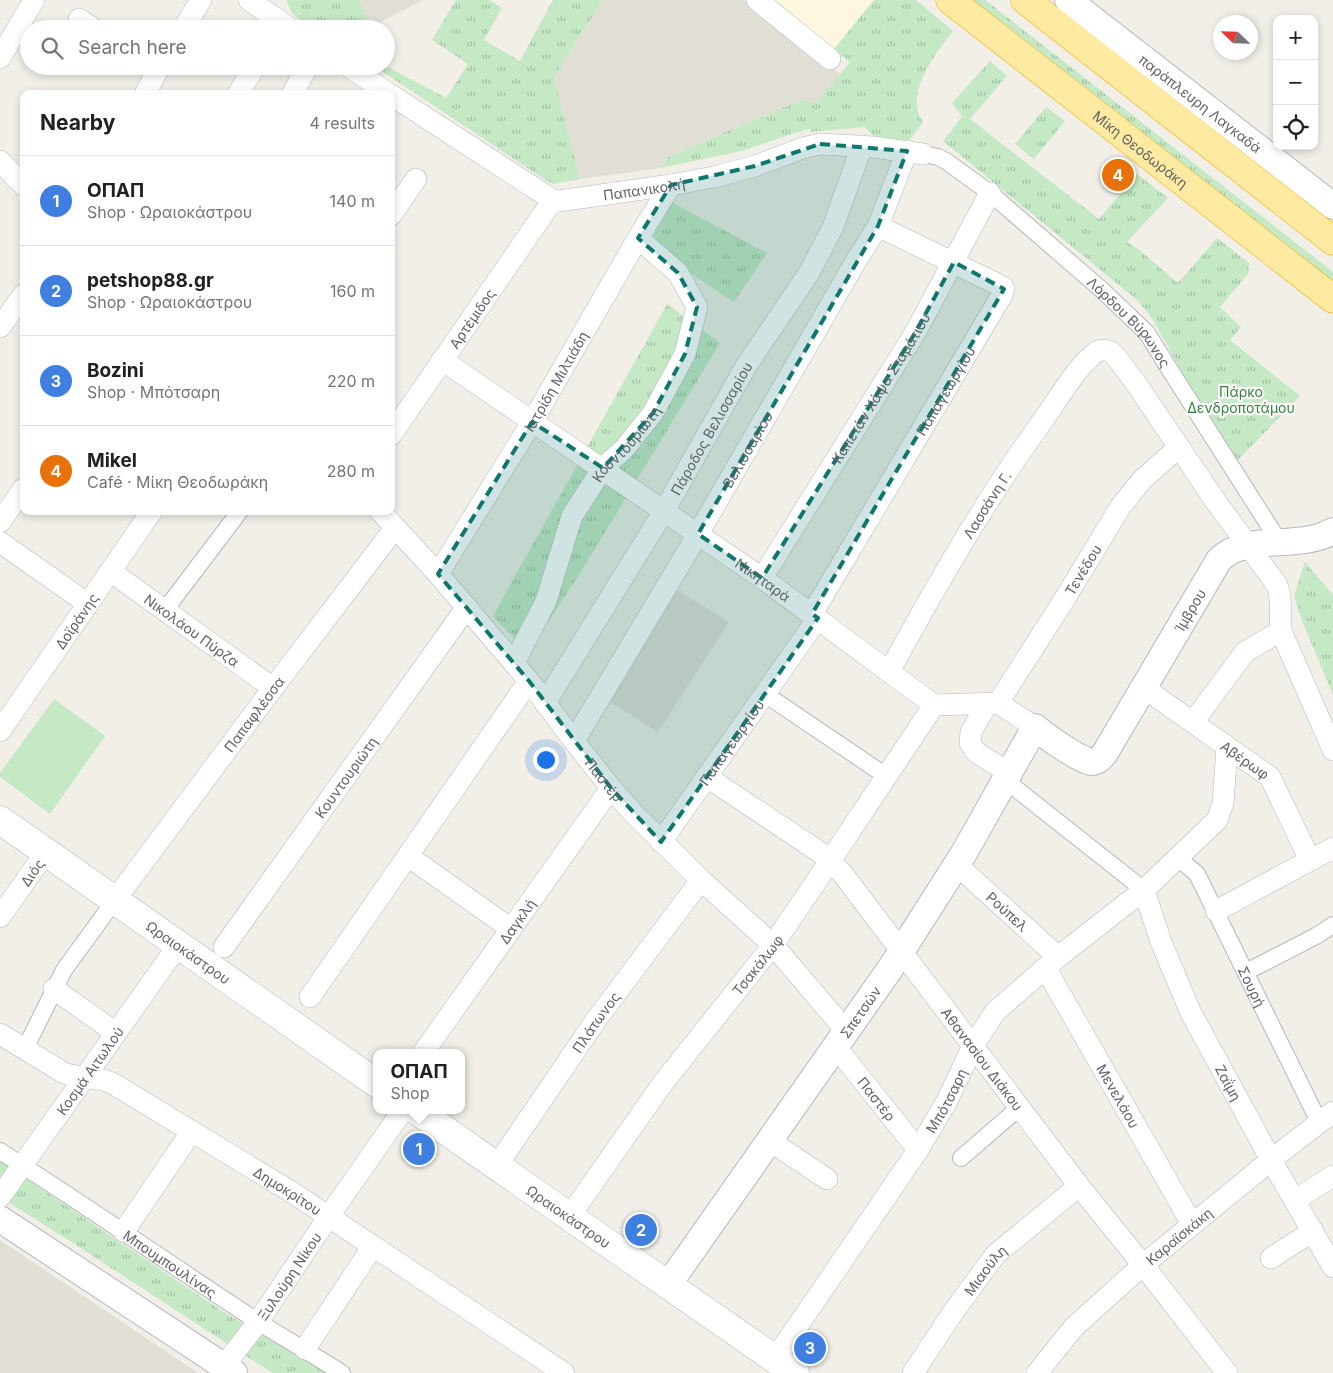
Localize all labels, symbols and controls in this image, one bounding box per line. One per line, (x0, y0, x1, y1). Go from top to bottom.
north arrow (1213, 15, 1258, 60)
map controls (1273, 15, 1318, 150)
button: + (1273, 15, 1318, 60)
search box (20, 20, 395, 75)
icon: search (38, 34, 66, 62)
text: Search here (78, 36, 187, 59)
street label: παράπλευρη Λαγκαδά (1136, 50, 1265, 156)
button: − (1273, 60, 1318, 105)
button: locate (1273, 105, 1318, 150)
street label: Μίκη Θεοδωράκη (1090, 107, 1192, 191)
text: Nearby (40, 110, 115, 135)
text: 4 results (310, 113, 375, 133)
pin: 4 (1102, 156, 1134, 194)
street label: Παπανικολή (602, 174, 686, 203)
text: ΟΠΑΠ (87, 179, 144, 202)
text: 1 (53, 191, 59, 211)
text: 140 m (330, 191, 375, 211)
text: Shop · Ωραιοκάστρου (87, 202, 252, 222)
text: petshop88.gr (87, 269, 214, 292)
street label: Λόρδου Βύρωνος (1084, 273, 1174, 370)
text: 2 (51, 281, 61, 301)
text: 160 m (330, 281, 375, 301)
street label: Αρτέμιδος (445, 285, 498, 351)
text: Shop · Ωραιοκάστρου (87, 292, 252, 312)
street label: Καπετάν Χάψα Σταμάτιου (828, 310, 933, 466)
street label: Ιατρίδη Μιλτιάδη (520, 328, 591, 434)
street label: Παπαγεωργίου (912, 343, 978, 438)
text: Bozini (87, 359, 144, 382)
street label: Πάροδος Βελισσαρίου (666, 360, 756, 498)
text: 3 (51, 371, 61, 391)
text: 220 m (327, 371, 375, 391)
text: Shop · Μπότσαρη (87, 382, 220, 402)
park label: Πάρκο Δενδροποτάμου (1187, 383, 1295, 416)
street label: Κουντουριώτη (588, 403, 664, 485)
street label: Βελισσαρίου (718, 408, 776, 490)
text: Mikel (87, 449, 137, 472)
text: 4 (51, 461, 61, 481)
text: 280 m (327, 461, 375, 481)
street label: Λασσάνη Γ. (959, 467, 1014, 541)
text: Café · Μίκη Θεοδωράκη (87, 472, 268, 492)
street label: Τενέδου (1061, 541, 1104, 598)
street label: Νικηταρά (732, 554, 794, 605)
street label: Ίμβρου (1170, 585, 1209, 635)
street label: Δοϊράνης (51, 590, 101, 652)
street label: Νικολάου Πύρζα (141, 590, 243, 670)
street label: Παπαφλέσσα (220, 673, 287, 755)
street label: Παπαγεωργίου (695, 696, 767, 788)
street label: Κουντουριώτη (311, 733, 380, 821)
street label: Αβέρωφ (1218, 737, 1273, 782)
your location (533, 747, 559, 773)
street label: Παστέρ (582, 754, 627, 805)
street label: Διός (16, 855, 47, 889)
street label: Ρούπελ (983, 888, 1032, 934)
street label: Δαγκλή (495, 895, 539, 947)
street label: Ωραιοκάστρου (143, 917, 234, 987)
street label: Τσακάλωφ (728, 931, 786, 998)
street label: Σουρή (1235, 963, 1269, 1009)
street label: Σπετσών (836, 982, 884, 1041)
street label: Πλάτωνος (568, 988, 623, 1056)
street label: Αθανασίου Διάκου (938, 1004, 1027, 1114)
street label: Κοσμά Αιτωλού (52, 1023, 127, 1118)
popup (373, 1049, 465, 1114)
text: ΟΠΑΠ (390, 1060, 448, 1083)
street label: Μενελάου (1094, 1061, 1144, 1131)
street label: Ζαΐμη (1212, 1062, 1246, 1104)
street label: Μπότσαρη (922, 1066, 970, 1136)
street label: Παστέρ (854, 1073, 900, 1124)
text: Shop (390, 1083, 430, 1103)
pin: 1 (403, 1130, 435, 1168)
street label: Δημοκρίτου (251, 1162, 325, 1218)
street label: Ωραιοκάστρου (523, 1181, 614, 1251)
street label: Καραϊσκάκη (1142, 1203, 1215, 1268)
pin: 2 (625, 1211, 657, 1249)
street label: Μπουμπουλίνας (120, 1226, 220, 1301)
street label: Ξυλούρη Νίκου (253, 1229, 324, 1323)
street label: Μιαούλη (960, 1241, 1010, 1298)
pin: 3 (794, 1329, 826, 1367)

